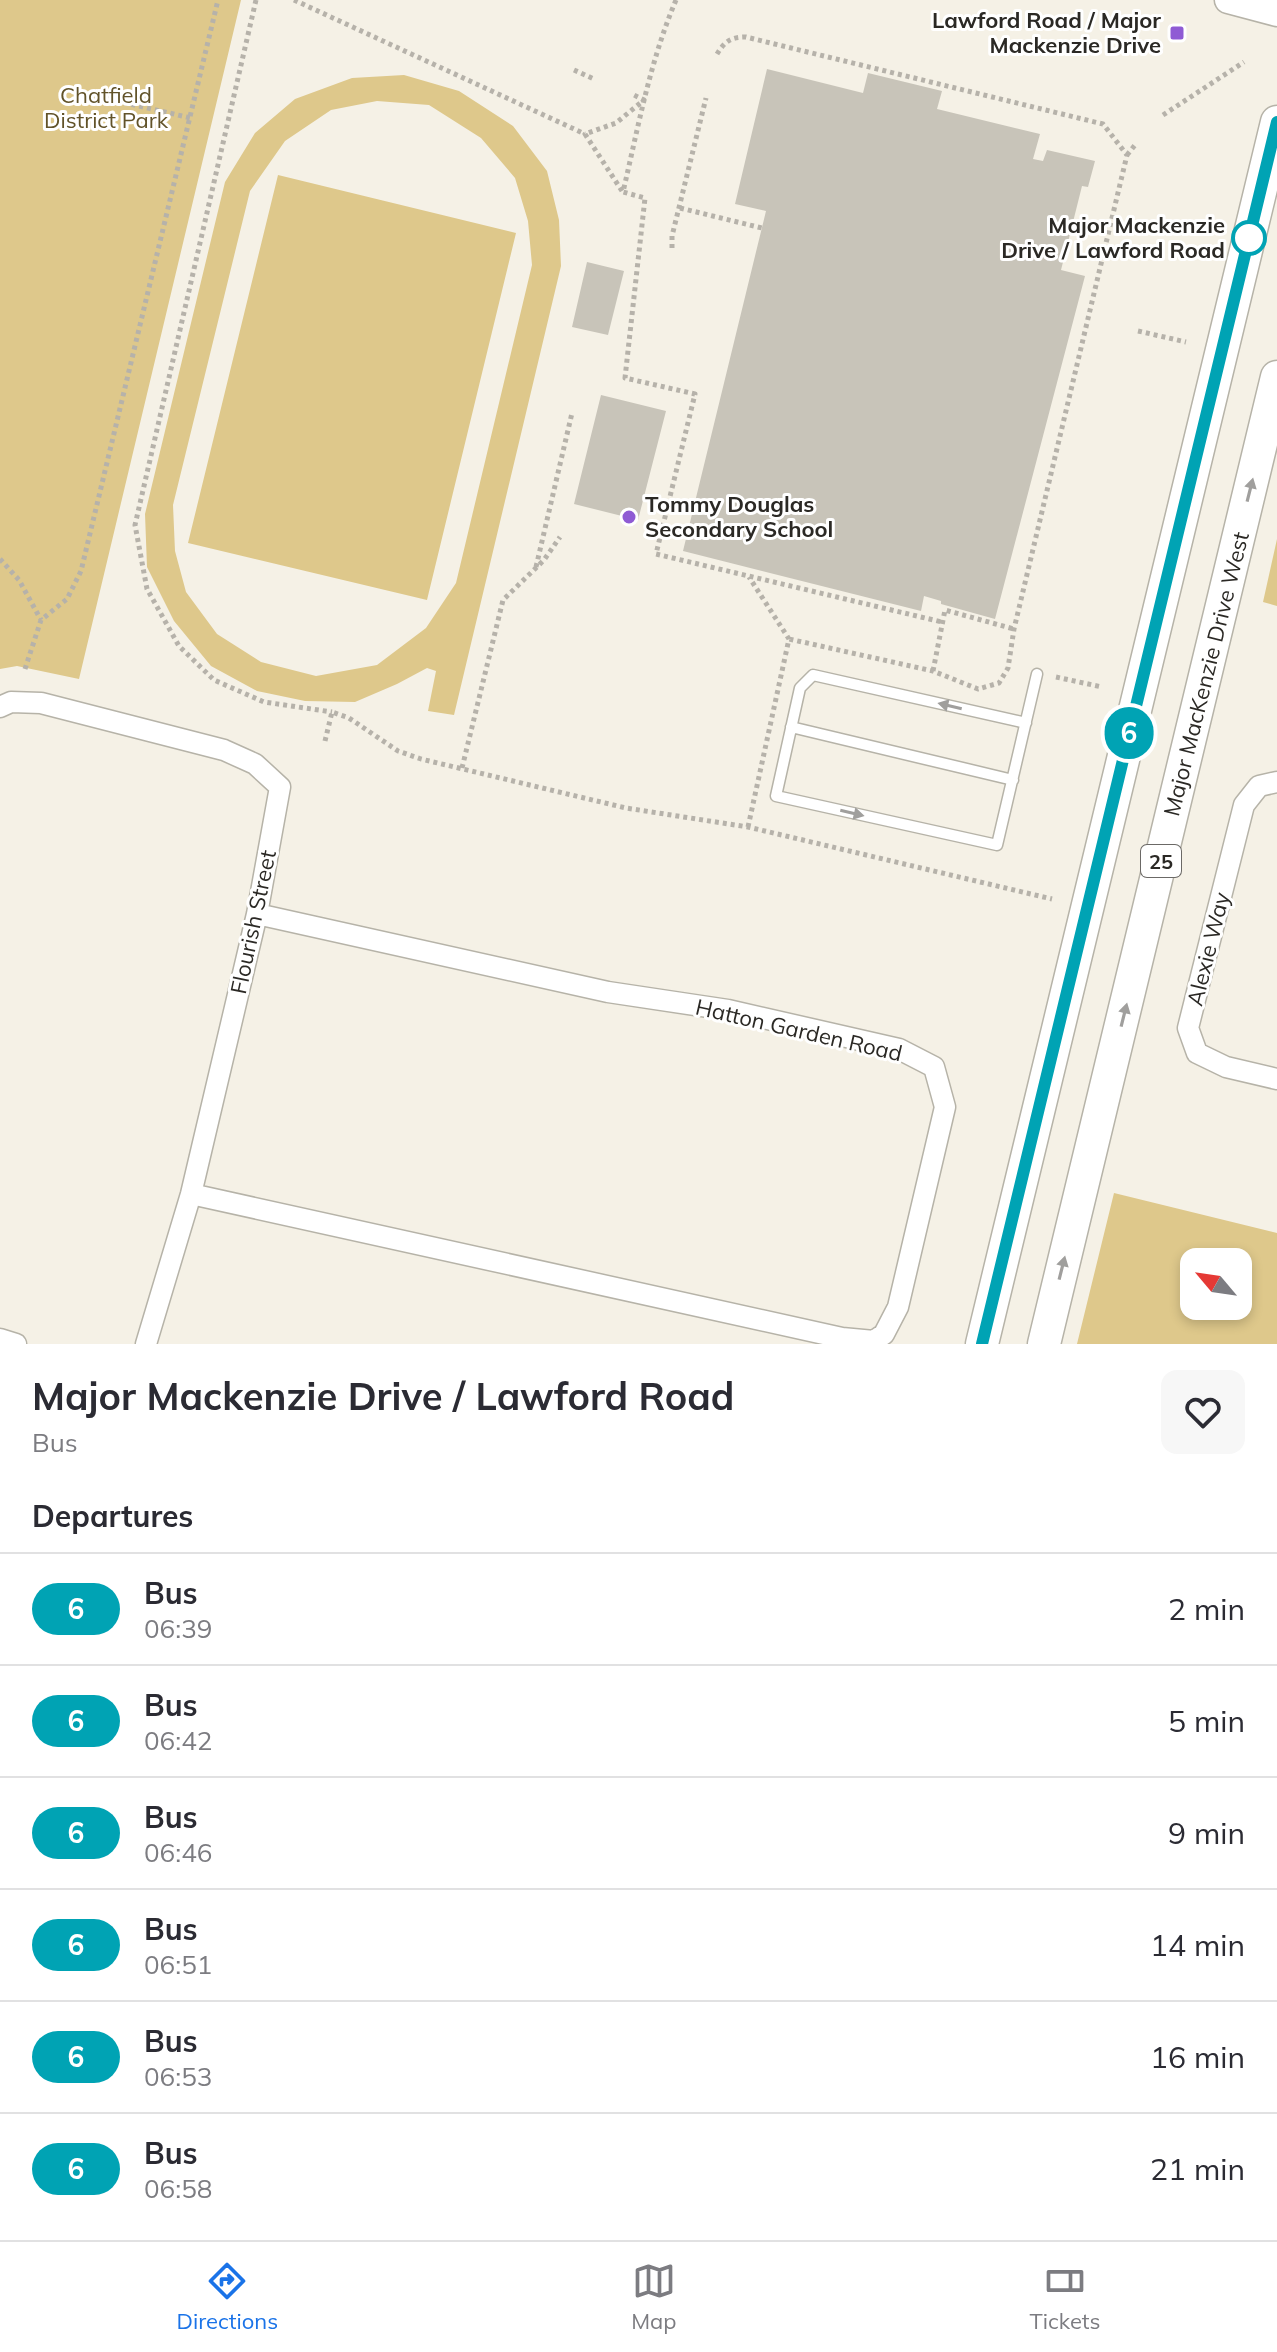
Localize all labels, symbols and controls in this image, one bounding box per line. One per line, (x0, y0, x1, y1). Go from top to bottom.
place label: Lawford Road / Major Mackenzie Drive (932, 6, 1161, 59)
marker: Lawford Road / Major Mackenzie Drive (1168, 24, 1186, 42)
park label: Chatfield District Park (44, 81, 169, 134)
place label: Major Mackenzie Drive / Lawford Road (1001, 211, 1225, 264)
marker: Major Mackenzie Drive / Lawford Road (1232, 221, 1266, 255)
one-way arrow (1244, 478, 1257, 503)
place label: Tommy Douglas Secondary School (645, 490, 833, 543)
marker: Tommy Douglas Secondary School (620, 508, 638, 526)
street label: Major MacKenzie Drive West (1157, 529, 1255, 819)
one-way arrow (938, 699, 963, 712)
line badge: 6 (1103, 707, 1155, 759)
text: 6 (1121, 715, 1137, 750)
one-way arrow (840, 807, 865, 820)
road number: 25 (1141, 845, 1181, 877)
street label: Flourish Street (224, 847, 282, 997)
street label: Alexie Way (1180, 889, 1236, 1009)
street label: Hatton Garden Road (693, 993, 905, 1067)
one-way arrow (1118, 1003, 1130, 1028)
north arrow (1180, 1248, 1252, 1320)
map controls (1180, 1248, 1252, 1320)
one-way arrow (1057, 1256, 1069, 1281)
button: heart (1161, 1370, 1245, 1454)
text: Major Mackenzie Drive / Lawford Road (32, 1372, 734, 1420)
text: Bus (32, 1426, 78, 1459)
text: Departures (32, 1497, 193, 1535)
text: Bus (144, 1574, 198, 1612)
text: 2 min (1168, 1590, 1245, 1628)
text: 6 (68, 1591, 84, 1626)
text: 06:39 (144, 1612, 212, 1645)
text: Bus (144, 1686, 198, 1724)
text: 5 min (1168, 1702, 1245, 1740)
text: 6 (68, 1703, 84, 1738)
text: 06:42 (144, 1724, 212, 1757)
text: Bus (144, 1798, 198, 1836)
text: 9 min (1168, 1814, 1245, 1852)
text: 6 (68, 1815, 84, 1850)
text: 06:46 (144, 1836, 212, 1869)
text: Bus (144, 1910, 198, 1948)
text: 14 min (1150, 1926, 1245, 1964)
text: 6 (68, 1927, 84, 1962)
text: 06:51 (144, 1948, 212, 1981)
text: Bus (144, 2022, 198, 2060)
text: 16 min (1150, 2038, 1245, 2076)
text: 6 (68, 2039, 84, 2074)
text: 06:53 (144, 2060, 212, 2093)
text: Bus (144, 2134, 198, 2172)
text: 21 min (1150, 2150, 1245, 2188)
text: 6 (68, 2151, 84, 2186)
text: 06:58 (144, 2172, 212, 2205)
tab: Directions (176, 2259, 278, 2335)
tab: Map (631, 2259, 676, 2335)
tab: Tickets (1029, 2259, 1100, 2335)

